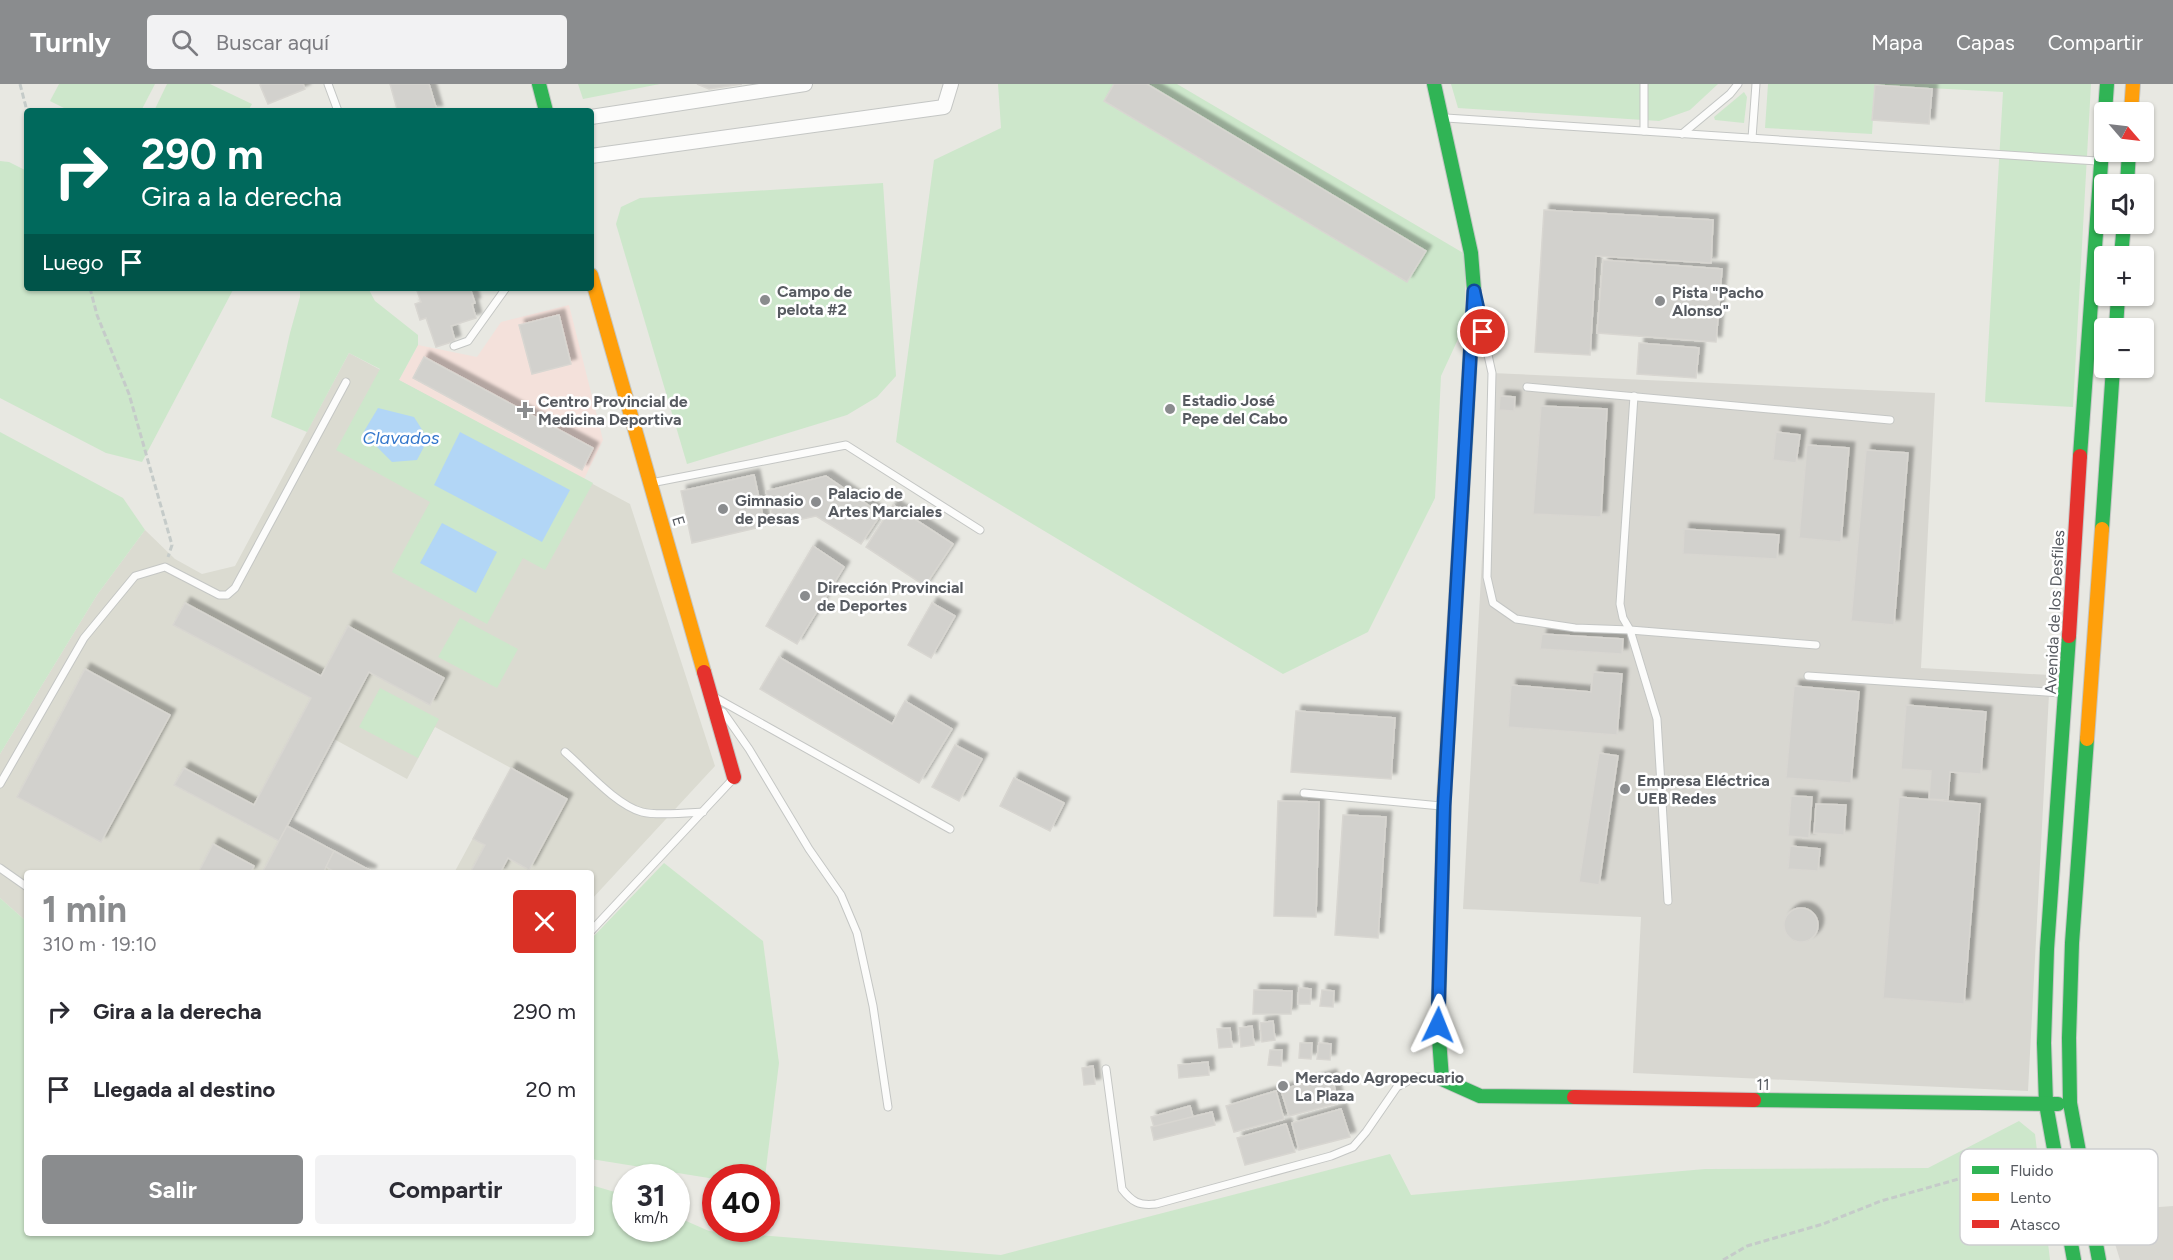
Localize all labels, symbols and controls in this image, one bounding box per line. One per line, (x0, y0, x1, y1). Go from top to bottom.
search box (147, 15, 567, 69)
text: Turnly (30, 25, 111, 59)
icon: search (168, 26, 201, 59)
text: Buscar aquí (216, 29, 329, 56)
text: Mapa (1871, 30, 1923, 55)
text: Capas (1956, 30, 2015, 55)
text: Compartir (2048, 30, 2143, 55)
north arrow (2094, 102, 2154, 162)
map controls (2094, 102, 2154, 378)
text: 290 m (141, 129, 264, 180)
icon: right (42, 132, 120, 210)
button: sound (2094, 174, 2154, 234)
text: Gira a la derecha (141, 180, 342, 213)
icon: arrive (115, 246, 148, 279)
button: + (2094, 246, 2154, 306)
text: Luego (42, 249, 103, 276)
place label: Campo de pelota #2 (777, 282, 852, 319)
place label: Pista "Pacho Alonso" (1672, 283, 1764, 320)
marker: Campo de pelota #2 (758, 293, 772, 307)
marker: Pista "Pacho Alonso" (1653, 294, 1667, 308)
pin (1457, 306, 1508, 357)
icon: arrive (1466, 315, 1499, 348)
button: − (2094, 318, 2154, 378)
place label: Estadio José Pepe del Cabo (1182, 391, 1288, 428)
place label: Centro Provincial de Medicina Deportiva (538, 392, 688, 429)
marker: Centro Provincial de Medicina Deportiva (516, 401, 534, 419)
marker: Estadio José Pepe del Cabo (1163, 402, 1177, 416)
water label: Clavados (363, 427, 440, 449)
place label: Palacio de Artes Marciales (828, 484, 942, 521)
place label: Gimnasio de pesas (735, 491, 804, 528)
marker: Palacio de Artes Marciales (809, 495, 823, 509)
marker: Gimnasio de pesas (716, 502, 730, 516)
street label: E (668, 514, 689, 528)
street label: Avenida de los Desfiles (2041, 529, 2068, 695)
place label: Dirección Provincial de Deportes (817, 578, 963, 615)
marker: Dirección Provincial de Deportes (798, 589, 812, 603)
place label: Empresa Eléctrica UEB Redes (1637, 771, 1770, 808)
marker: Empresa Eléctrica UEB Redes (1618, 782, 1632, 796)
text: 1 min (42, 888, 127, 931)
button: close (513, 890, 576, 953)
text: 310 m · 19:10 (42, 932, 157, 956)
position arrow (1406, 993, 1470, 1057)
icon: right (42, 995, 75, 1028)
text: Gira a la derecha (93, 998, 262, 1025)
text: 290 m (513, 998, 576, 1025)
place label: Mercado Agropecuario La Plaza (1295, 1068, 1464, 1105)
icon: arrive (42, 1073, 75, 1106)
street label: 11 (1756, 1075, 1770, 1094)
text: Llegada al destino (93, 1076, 275, 1103)
text: 20 m (525, 1076, 576, 1103)
marker: Mercado Agropecuario La Plaza (1276, 1079, 1290, 1093)
legend (1960, 1149, 2158, 1245)
button: Salir (42, 1155, 303, 1224)
button: Compartir (315, 1155, 576, 1224)
text: Fluido (2010, 1161, 2054, 1180)
speed limit sign: 40 (702, 1164, 780, 1242)
text: 31 (636, 1177, 666, 1214)
text: Lento (2010, 1188, 2051, 1207)
text: km/h (634, 1209, 668, 1227)
text: Atasco (2010, 1215, 2060, 1234)

